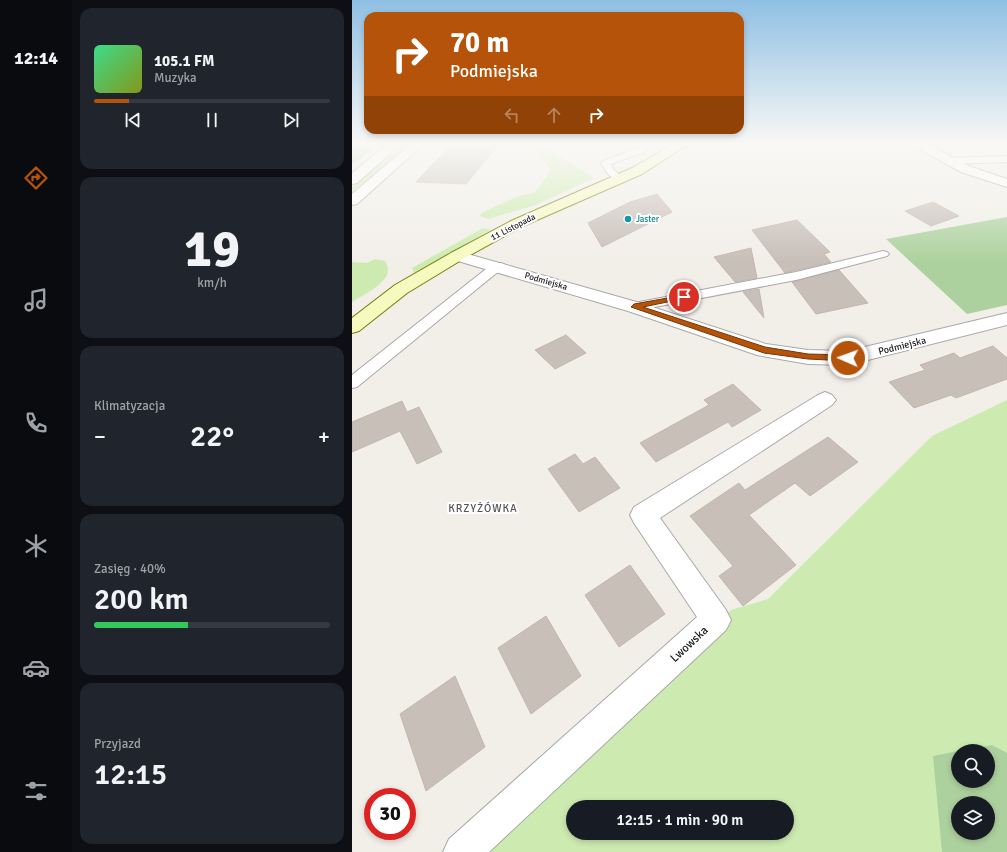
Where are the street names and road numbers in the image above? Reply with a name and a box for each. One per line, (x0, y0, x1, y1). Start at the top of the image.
street label: 11 Listopada (489, 211, 538, 243)
street label: Podmiejska (523, 270, 569, 293)
street label: Podmiejska (877, 334, 927, 358)
street label: Lwowska (667, 623, 711, 666)

